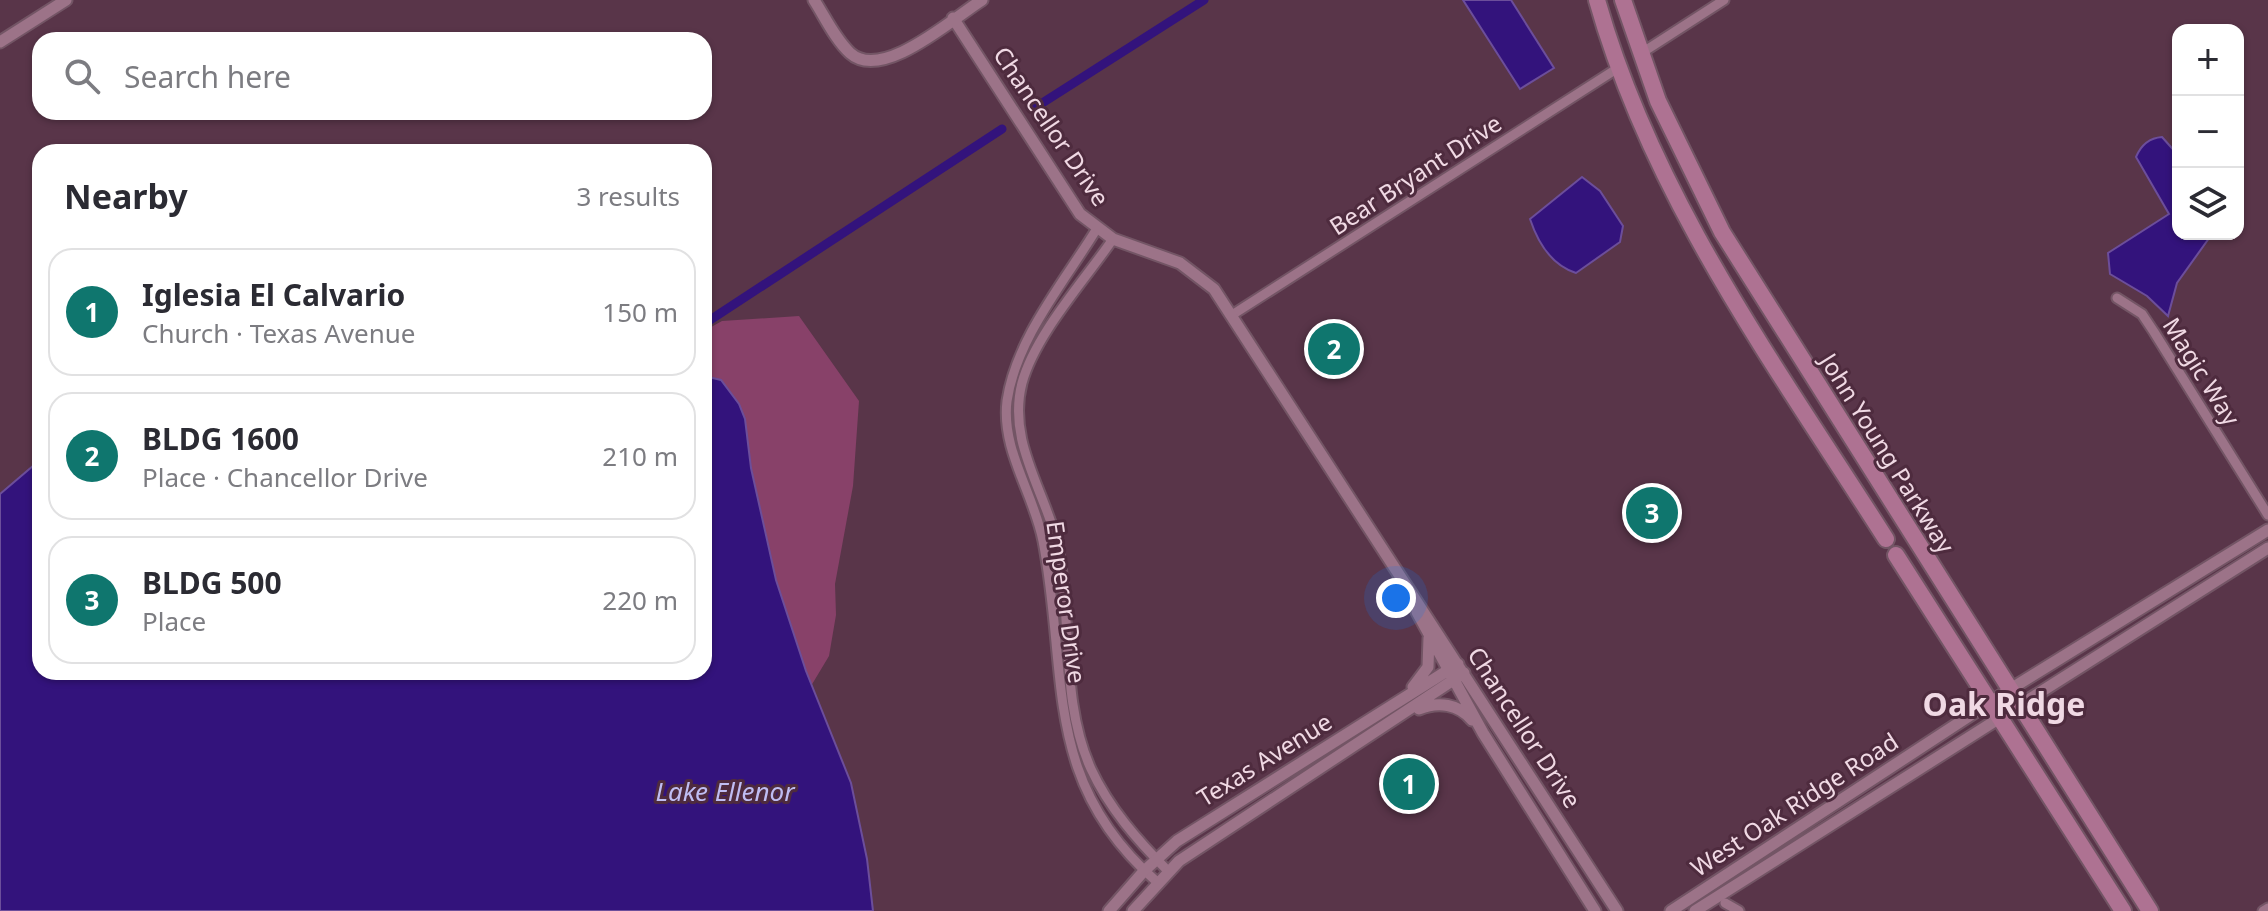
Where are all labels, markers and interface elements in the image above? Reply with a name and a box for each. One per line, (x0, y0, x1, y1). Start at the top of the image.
map controls (2172, 24, 2244, 240)
button: + (2172, 24, 2244, 96)
search box (32, 32, 712, 120)
street label: Chancellor Drive (986, 40, 1118, 212)
icon: search (60, 54, 104, 98)
text: Search here (124, 56, 291, 97)
button: − (2172, 96, 2244, 168)
street label: Bear Bryant Drive (1323, 106, 1507, 242)
button: layers (2172, 168, 2244, 240)
text: Nearby (64, 173, 188, 219)
text: 3 results (576, 178, 680, 214)
text: Iglesia El Calvario (142, 274, 405, 315)
text: 1 (85, 294, 99, 330)
text: 150 m (602, 294, 678, 330)
street label: Magic Way (2156, 311, 2249, 432)
text: Church · Texas Avenue (142, 315, 415, 351)
pin: 2 (1308, 319, 1360, 379)
street label: John Young Parkway (1812, 345, 1963, 560)
text: BLDG 1600 (142, 418, 299, 459)
text: 2 (85, 438, 99, 474)
text: 210 m (602, 438, 678, 474)
text: Place · Chancellor Drive (142, 459, 428, 495)
pin: 3 (1626, 483, 1678, 543)
street label: Emperor Drive (1039, 519, 1095, 685)
text: BLDG 500 (142, 562, 282, 603)
your location (1376, 578, 1416, 618)
text: 3 (85, 582, 99, 618)
text: 220 m (602, 582, 678, 618)
text: Place (142, 603, 206, 639)
street label: Chancellor Drive (1461, 640, 1589, 814)
district label: Oak Ridge (1923, 682, 2085, 725)
street label: Texas Avenue (1190, 704, 1338, 814)
street label: West Oak Ridge Road (1684, 724, 1904, 884)
pin: 1 (1383, 754, 1435, 814)
water label: Lake Ellenor (655, 773, 796, 809)

